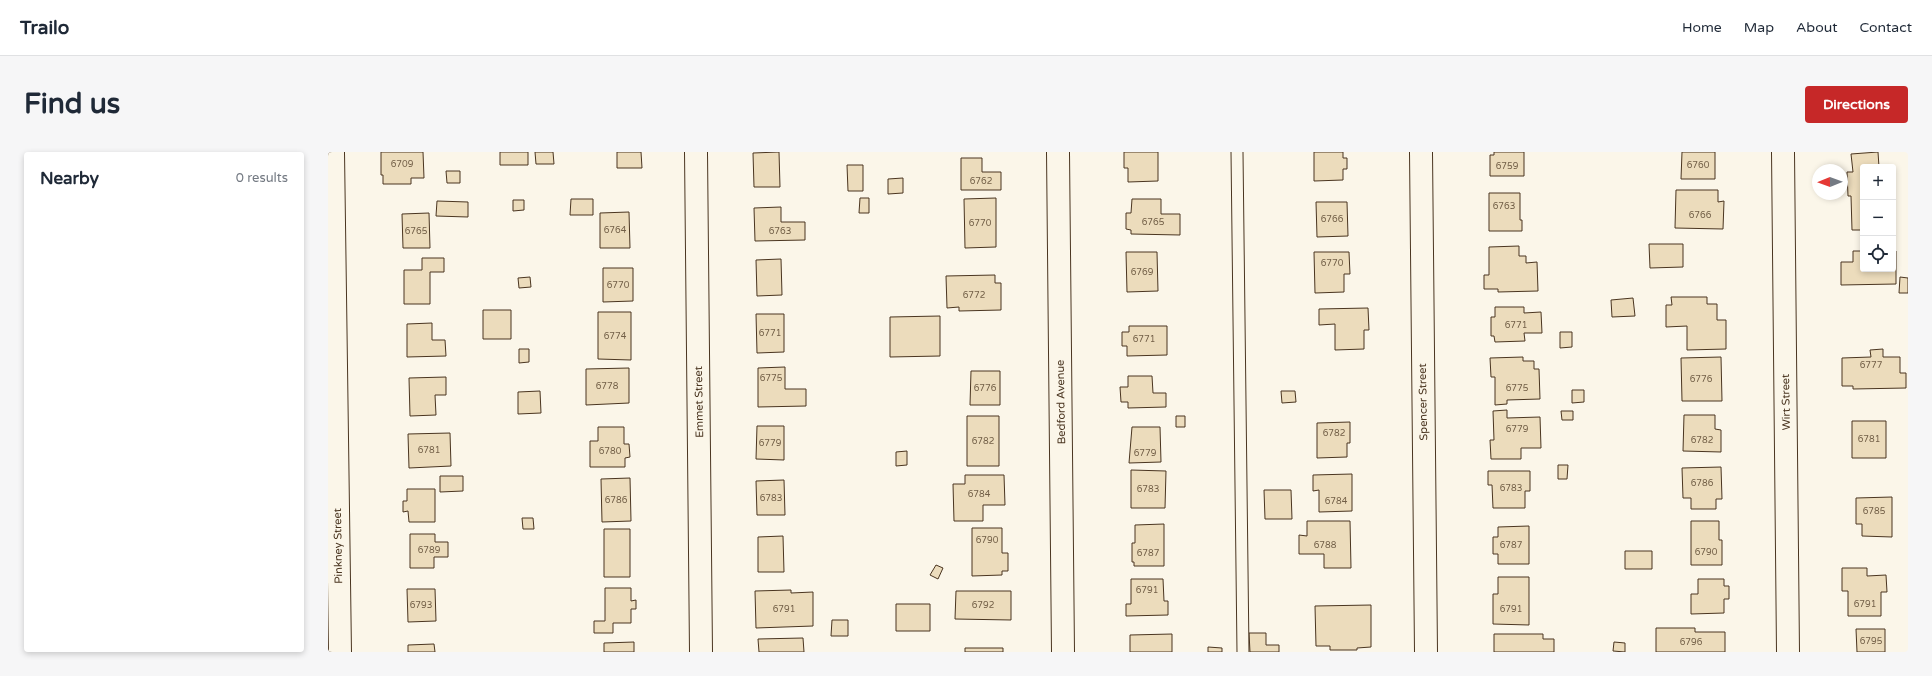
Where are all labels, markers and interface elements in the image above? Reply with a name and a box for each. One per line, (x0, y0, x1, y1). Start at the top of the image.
text: Trailo (20, 17, 69, 39)
text: Home (1682, 19, 1722, 36)
text: Map (1744, 19, 1774, 36)
text: About (1796, 19, 1838, 36)
text: Contact (1860, 19, 1912, 36)
button: Directions (1805, 86, 1908, 123)
text: Find us (24, 87, 120, 121)
house number: 6709 (391, 159, 414, 170)
house number: 6760 (1687, 160, 1710, 171)
house number: 6759 (1496, 161, 1519, 172)
north arrow (1812, 164, 1848, 200)
map controls (1860, 164, 1896, 272)
button: + (1860, 164, 1896, 200)
text: Nearby (40, 168, 99, 189)
text: 0 results (236, 170, 288, 186)
house number: 6762 (970, 176, 992, 187)
button: − (1860, 200, 1896, 236)
house number: 6763 (1493, 201, 1515, 212)
house number: 6766 (1689, 210, 1712, 221)
house number: 6766 (1321, 214, 1344, 225)
house number: 6765 (1142, 217, 1165, 228)
house number: 6770 (969, 218, 992, 229)
house number: 6764 (604, 225, 627, 236)
house number: 6765 (405, 226, 428, 237)
house number: 6763 (769, 226, 791, 237)
button: locate (1860, 236, 1896, 272)
house number: 6770 (1321, 258, 1344, 269)
house number: 6769 (1131, 267, 1154, 278)
house number: 6770 (607, 280, 630, 291)
house number: 6772 (963, 290, 985, 301)
house number: 6771 (1505, 320, 1527, 331)
house number: 6771 (759, 328, 781, 339)
house number: 6774 (604, 331, 627, 342)
house number: 6771 (1133, 334, 1155, 345)
street label: Bedford Avenue (1054, 360, 1068, 444)
house number: 6777 (1860, 360, 1883, 371)
street label: Spencer Street (1416, 363, 1430, 441)
street label: Emmet Street (692, 366, 706, 438)
house number: 6775 (760, 373, 783, 384)
house number: 6776 (1690, 374, 1713, 385)
street label: Wirt Street (1779, 374, 1793, 430)
house number: 6778 (596, 381, 619, 392)
house number: 6776 (974, 383, 997, 394)
house number: 6775 (1506, 383, 1529, 394)
house number: 6779 (1506, 424, 1529, 435)
house number: 6782 (1323, 428, 1345, 439)
house number: 6781 (1858, 434, 1880, 445)
house number: 6782 (1691, 435, 1713, 446)
house number: 6782 (972, 436, 994, 447)
house number: 6779 (759, 438, 782, 449)
house number: 6781 (418, 445, 440, 456)
house number: 6780 (599, 446, 622, 457)
house number: 6779 (1134, 448, 1157, 459)
house number: 6786 (1691, 478, 1714, 489)
house number: 6783 (1500, 483, 1522, 494)
house number: 6783 (1137, 484, 1159, 495)
house number: 6784 (968, 489, 991, 500)
house number: 6783 (760, 493, 782, 504)
house number: 6786 (605, 495, 628, 506)
house number: 6784 (1325, 496, 1348, 507)
house number: 6785 (1863, 506, 1886, 517)
street label: Pinkney Street (331, 508, 345, 584)
house number: 6790 (976, 535, 999, 546)
house number: 6788 (1314, 540, 1337, 551)
house number: 6787 (1500, 540, 1523, 551)
house number: 6789 (418, 545, 441, 556)
house number: 6790 (1695, 547, 1718, 558)
house number: 6787 (1137, 548, 1160, 559)
house number: 6791 (1136, 585, 1158, 596)
house number: 6791 (1854, 599, 1876, 610)
house number: 6793 (410, 600, 432, 611)
house number: 6792 (972, 600, 994, 611)
house number: 6791 (773, 604, 795, 615)
house number: 6791 (1500, 604, 1522, 615)
house number: 6795 (1860, 636, 1883, 647)
house number: 6796 (1680, 637, 1703, 648)

